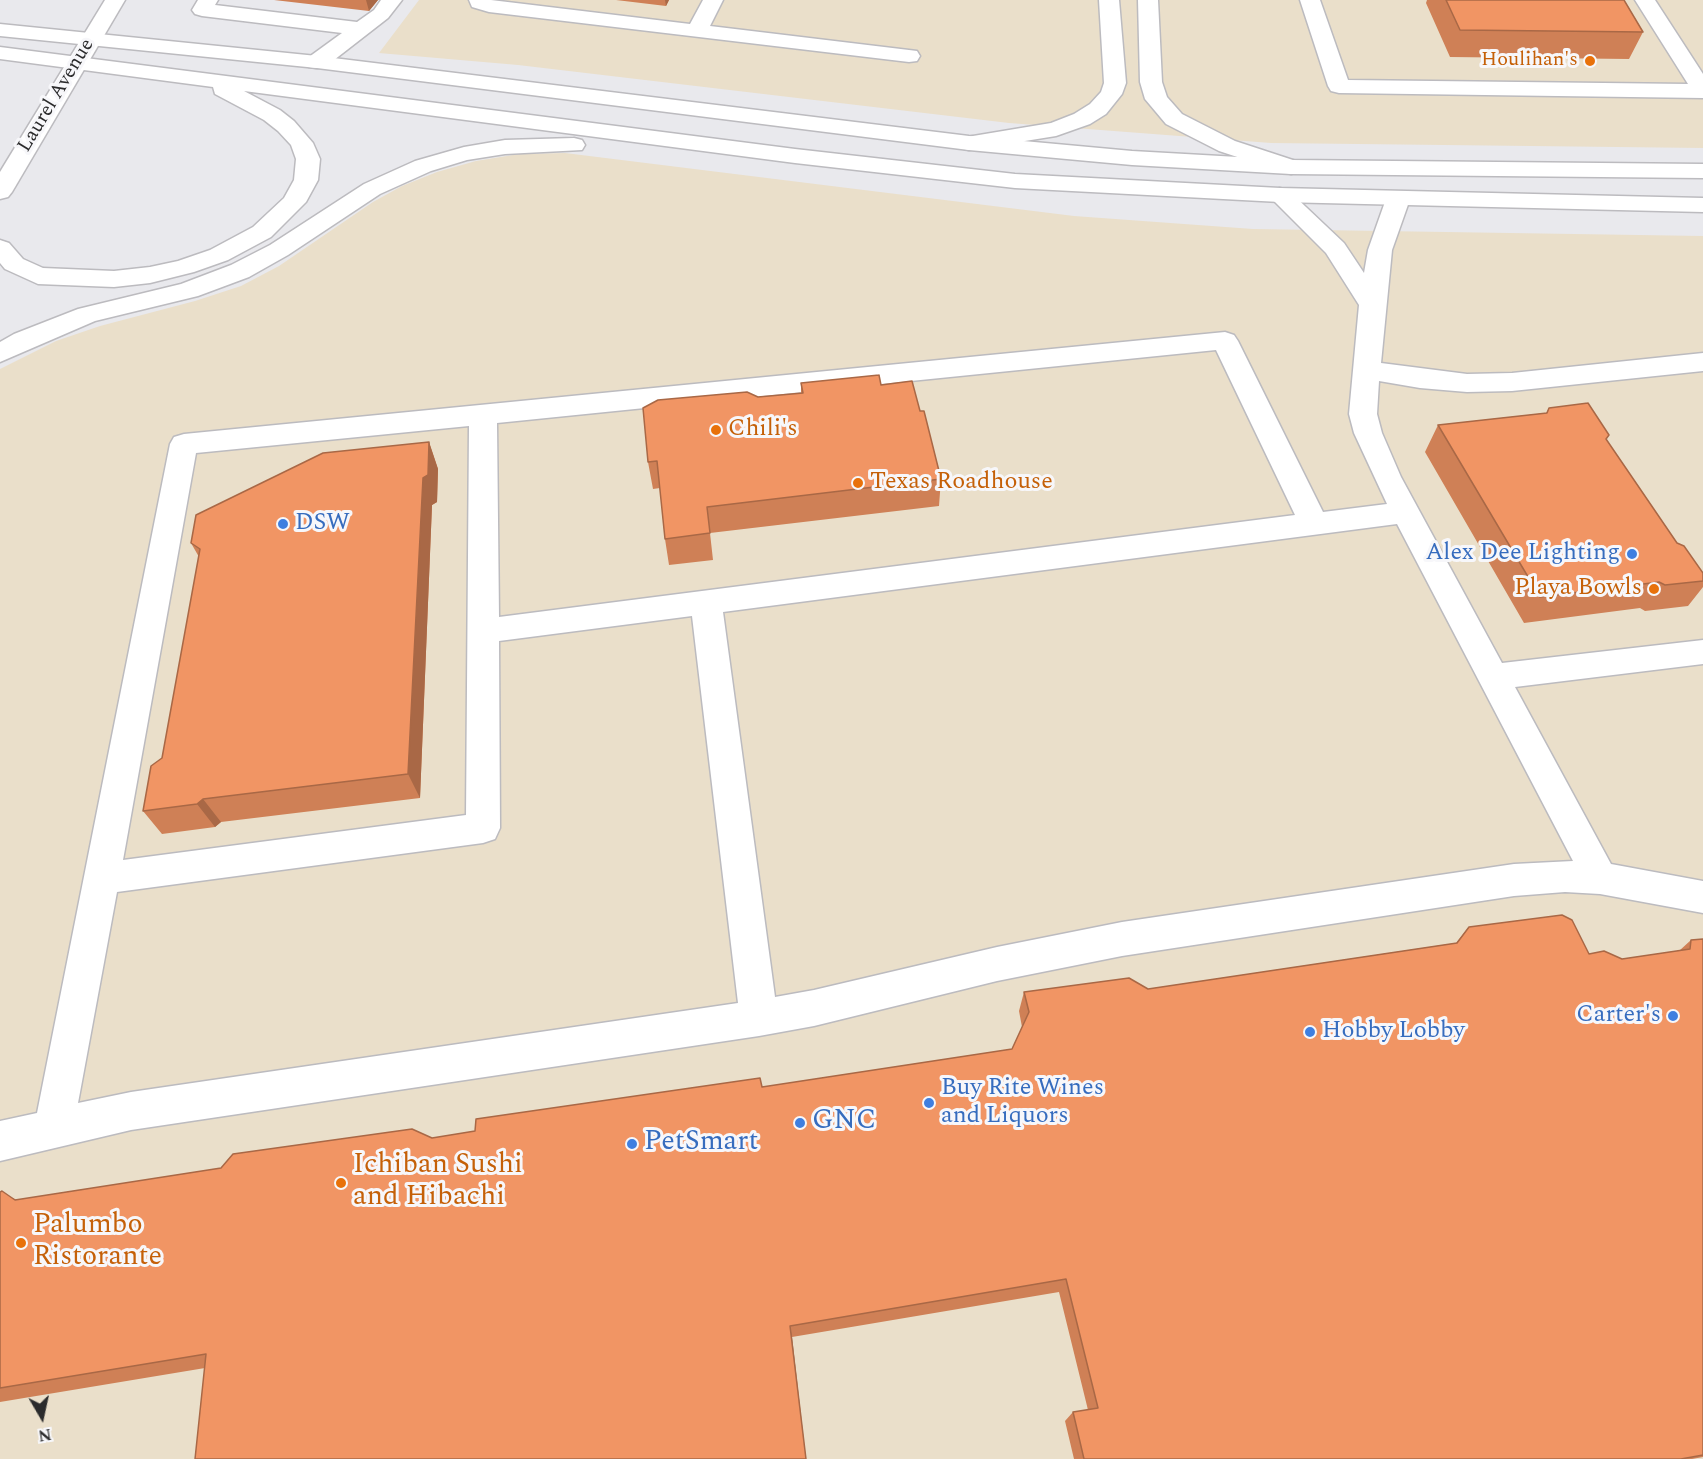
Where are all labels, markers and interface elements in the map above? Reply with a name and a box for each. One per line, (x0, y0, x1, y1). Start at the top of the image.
street label: Laurel Avenue (14, 35, 100, 157)
place label: Houlihan's (1481, 49, 1578, 73)
marker: Houlihan's (1583, 54, 1597, 68)
place label: Chili's (728, 416, 798, 444)
marker: Chili's (709, 423, 723, 437)
place label: Texas Roadhouse (870, 469, 1053, 497)
marker: Texas Roadhouse (851, 476, 865, 490)
place label: DSW (295, 510, 350, 538)
marker: DSW (276, 517, 290, 531)
place label: Alex Dee Lighting (1426, 540, 1620, 568)
marker: Alex Dee Lighting (1625, 547, 1639, 561)
place label: Playa Bowls (1514, 575, 1642, 603)
marker: Playa Bowls (1647, 582, 1661, 596)
place label: Carter's (1576, 1002, 1661, 1030)
marker: Carter's (1666, 1009, 1680, 1023)
place label: Hobby Lobby (1322, 1018, 1465, 1046)
marker: Hobby Lobby (1303, 1025, 1317, 1039)
place label: Buy Rite Wines and Liquors (941, 1075, 1104, 1131)
marker: Buy Rite Wines and Liquors (922, 1096, 936, 1110)
place label: GNC (812, 1106, 876, 1140)
marker: GNC (793, 1116, 807, 1130)
place label: PetSmart (644, 1127, 758, 1161)
marker: PetSmart (625, 1137, 639, 1151)
place label: Ichiban Sushi and Hibachi (353, 1150, 523, 1216)
marker: Ichiban Sushi and Hibachi (334, 1176, 348, 1190)
place label: Palumbo Ristorante (33, 1210, 162, 1276)
marker: Palumbo Ristorante (14, 1236, 28, 1250)
north arrow (12, 1387, 72, 1447)
text: N (36, 1422, 53, 1448)

